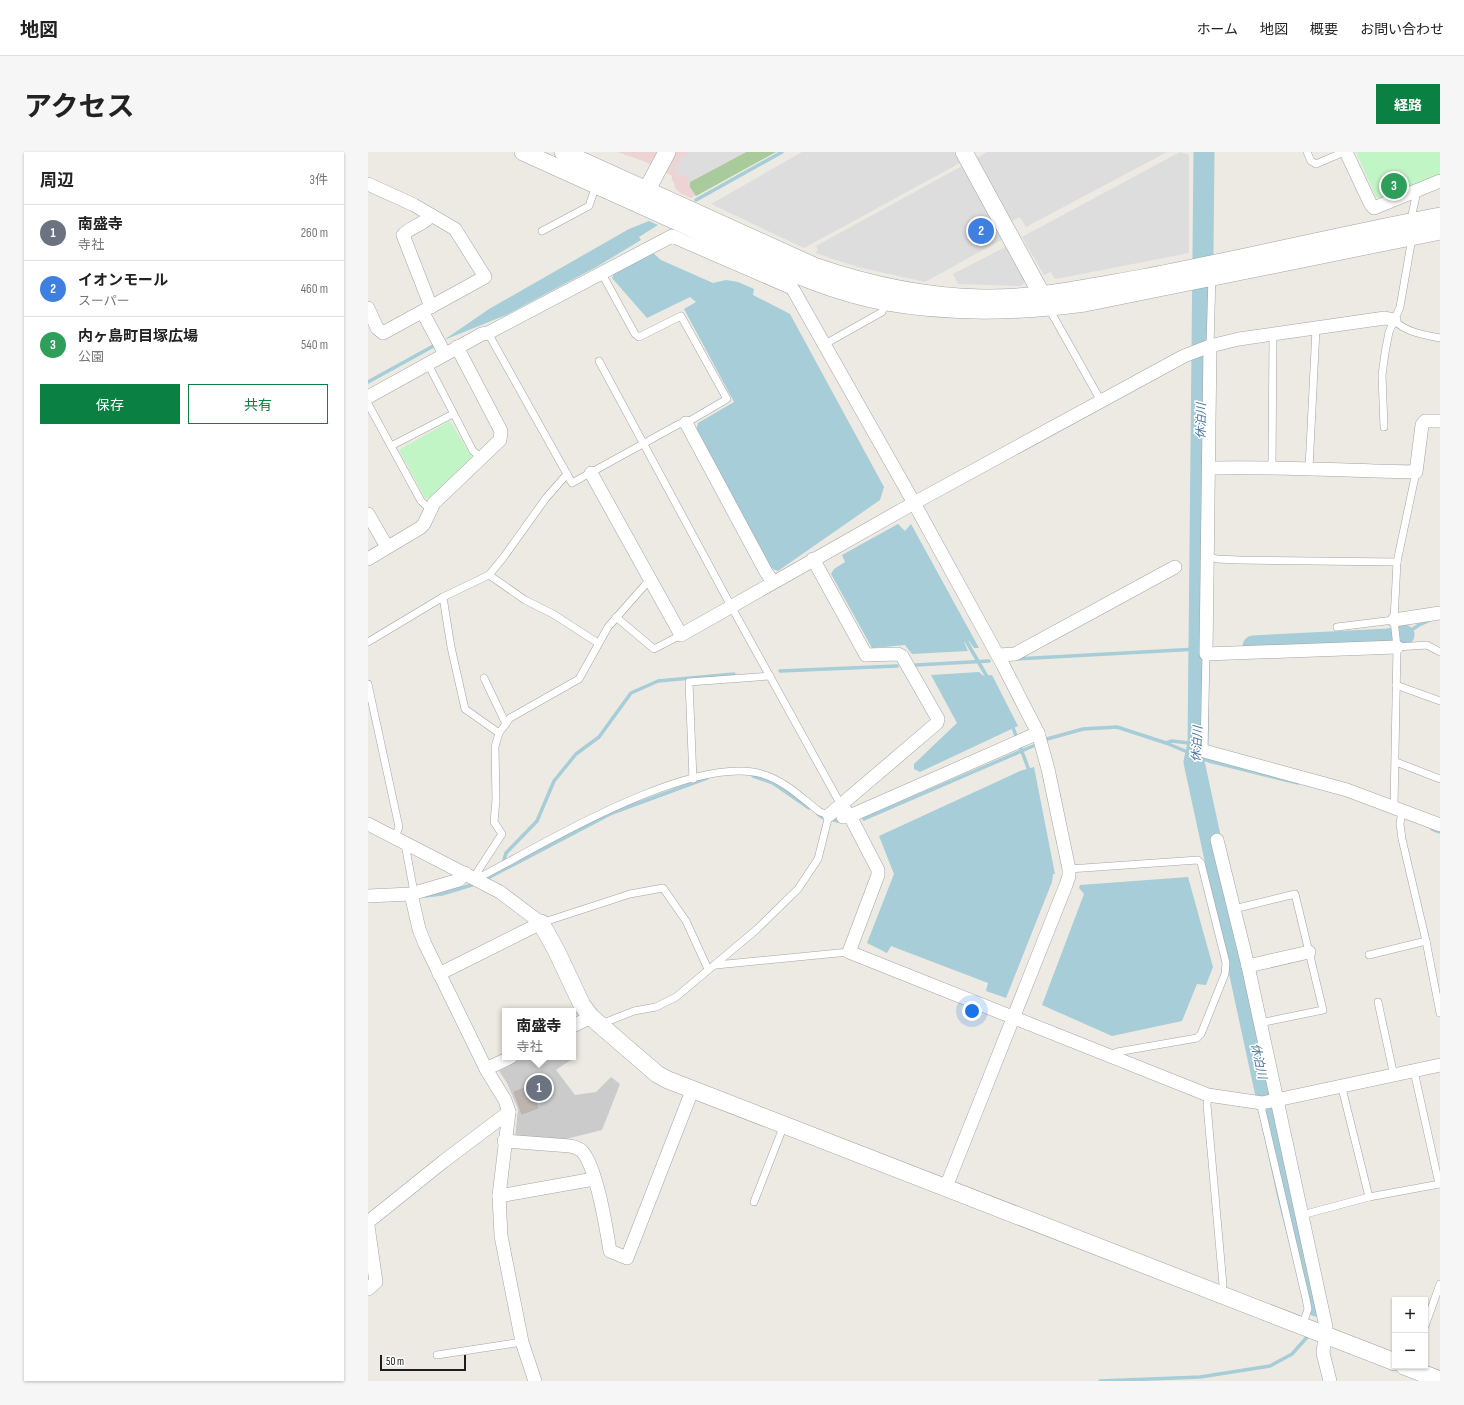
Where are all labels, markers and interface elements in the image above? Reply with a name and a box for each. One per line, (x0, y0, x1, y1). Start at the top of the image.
text: 地図 (20, 19, 58, 42)
text: ホーム (1196, 21, 1238, 38)
text: 地図 (1260, 21, 1288, 38)
text: 概要 (1310, 21, 1338, 38)
text: お問い合わせ (1360, 21, 1444, 38)
button: 経路 (1376, 84, 1440, 124)
text: アクセス (24, 91, 135, 124)
text: 周辺 (40, 171, 74, 191)
pin: 3 (1381, 171, 1407, 201)
text: 3件 (310, 172, 328, 188)
text: 南盛寺 (78, 215, 123, 234)
pin: 2 (968, 216, 994, 246)
text: 1 (50, 225, 56, 241)
text: 260 m (301, 225, 328, 241)
text: 寺社 (78, 237, 104, 253)
text: イオンモール (78, 271, 168, 290)
text: 2 (50, 281, 56, 297)
text: 460 m (301, 281, 328, 297)
text: スーパー (78, 293, 130, 309)
text: 内ヶ島町目塚広場 (78, 327, 198, 346)
text: 3 (50, 337, 56, 353)
text: 540 m (301, 337, 328, 353)
text: 公園 (78, 349, 104, 365)
button: 保存 (40, 384, 180, 424)
button: 共有 (188, 384, 328, 424)
water label: 休泊川 (1194, 401, 1209, 439)
water label: 休泊川 (1189, 724, 1206, 762)
your location (962, 1001, 982, 1021)
popup (502, 1008, 576, 1060)
text: 南盛寺 (516, 1017, 562, 1036)
text: 寺社 (516, 1039, 543, 1055)
water label: 休泊川 (1247, 1042, 1270, 1082)
pin: 1 (526, 1073, 552, 1103)
map controls (1392, 1297, 1428, 1369)
button: + (1392, 1297, 1428, 1333)
button: − (1392, 1333, 1428, 1369)
scale bar (380, 1353, 466, 1372)
text: 50 m (386, 1355, 404, 1368)

